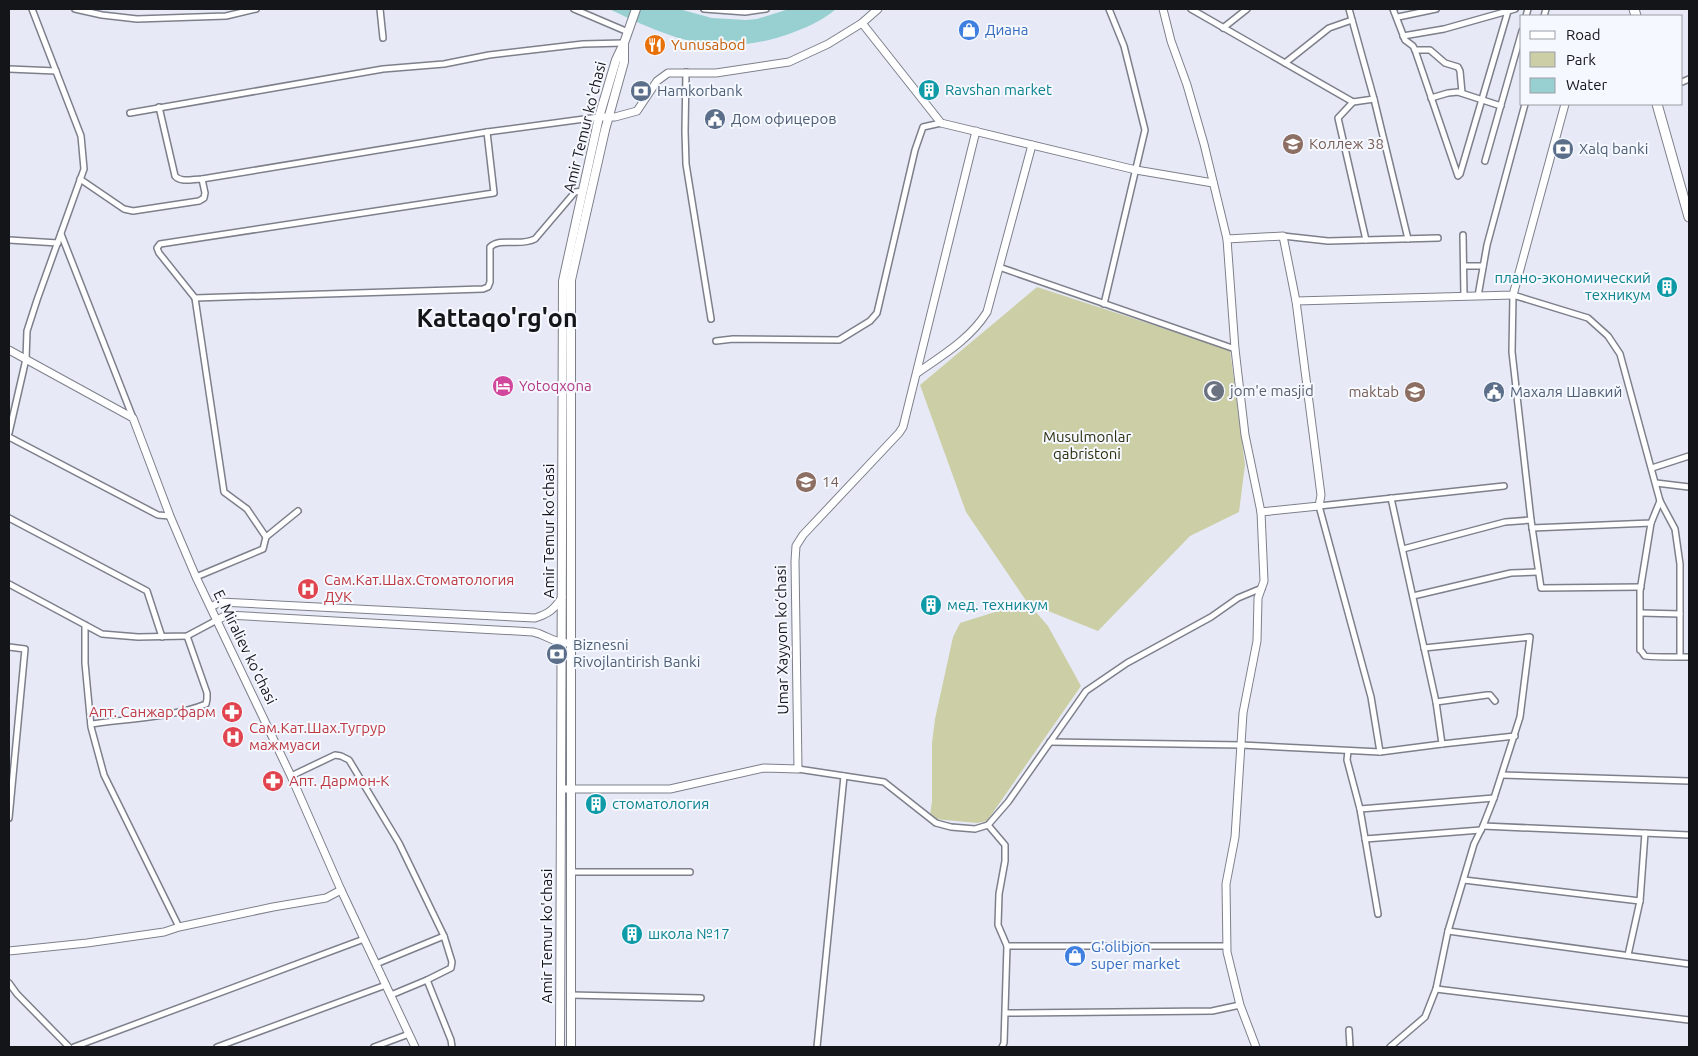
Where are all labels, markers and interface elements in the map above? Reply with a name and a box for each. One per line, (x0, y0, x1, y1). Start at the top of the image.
legend (1520, 15, 1683, 105)
shop icon: Диана (957, 18, 981, 42)
place label: Диана (985, 21, 1029, 38)
text: Road (1566, 26, 1601, 43)
restaurant icon: Yunusabod (643, 33, 667, 57)
place label: Yunusabod (671, 36, 746, 53)
text: Park (1566, 51, 1596, 68)
street label: Amir Temur ko'chasi (560, 59, 609, 194)
text: Water (1566, 76, 1607, 93)
building icon: Ravshan market (917, 78, 941, 102)
bank icon: Hamkorbank (629, 79, 653, 103)
place label: Ravshan market (945, 81, 1052, 98)
place label: Hamkorbank (657, 82, 743, 99)
public building icon: Дом офицеров (703, 107, 727, 131)
place label: Дом офицеров (731, 110, 836, 127)
school or university icon: Коллеж 38 (1281, 132, 1305, 156)
place label: Коллеж 38 (1309, 135, 1384, 152)
bank icon: Xalq banki (1551, 137, 1575, 161)
place label: Xalq banki (1579, 140, 1648, 157)
place label: плано-экономический техникум (1494, 269, 1651, 303)
building icon: плано-экономический техникум (1655, 275, 1679, 299)
district label: Kattaqo'rg'on (416, 304, 578, 332)
hotel icon: Yotoqxona (491, 374, 515, 398)
place label: Yotoqxona (519, 377, 592, 394)
mosque icon: jom'e masjid (1202, 379, 1226, 403)
school or university icon: maktab (1403, 380, 1427, 404)
public building icon: Махаля Шавкий (1482, 380, 1506, 404)
place label: jom'e masjid (1229, 382, 1314, 399)
place label: maktab (1348, 383, 1399, 400)
place label: Махаля Шавкий (1510, 383, 1622, 400)
park label: Musulmonlar qabristoni (1043, 428, 1131, 462)
street label: Amir Temur ko'chasi (540, 464, 557, 598)
school or university icon: 14 (794, 470, 818, 494)
place label: 14 (822, 473, 839, 490)
street label: Umar Xayyom ko‘chasi (772, 565, 791, 715)
place label: Сам.Кат.Шах.Стоматология ДУК (324, 571, 514, 605)
hospital icon: Сам.Кат.Шах.Стоматология ДУК (296, 577, 320, 601)
street label: E. Miraliev ko'chasi (210, 587, 281, 707)
building icon: мед. техникум (919, 593, 943, 617)
place label: мед. техникум (947, 596, 1048, 613)
place label: Biznesni Rivojlantirish Banki (573, 636, 700, 670)
bank icon: Biznesni Rivojlantirish Banki (545, 642, 569, 666)
pharmacy icon: Апт. Санжар фарм (220, 700, 244, 724)
place label: Апт. Санжар фарм (89, 703, 216, 720)
place label: Сам.Кат.Шах.Тугрур мажмуаси (249, 719, 386, 753)
hospital icon: Сам.Кат.Шах.Тугрур мажмуаси (221, 725, 245, 749)
pharmacy icon: Апт. Дармон-К (261, 769, 285, 793)
place label: Апт. Дармон-К (289, 772, 389, 789)
building icon: стоматология (584, 792, 608, 816)
place label: стоматология (612, 795, 709, 812)
street label: Amir Temur ko'chasi (538, 869, 555, 1003)
building icon: школа №17 (620, 922, 644, 946)
place label: школа №17 (648, 925, 730, 942)
place label: G'olibjon super market (1091, 938, 1180, 972)
shop icon: G'olibjon super market (1063, 944, 1087, 968)

